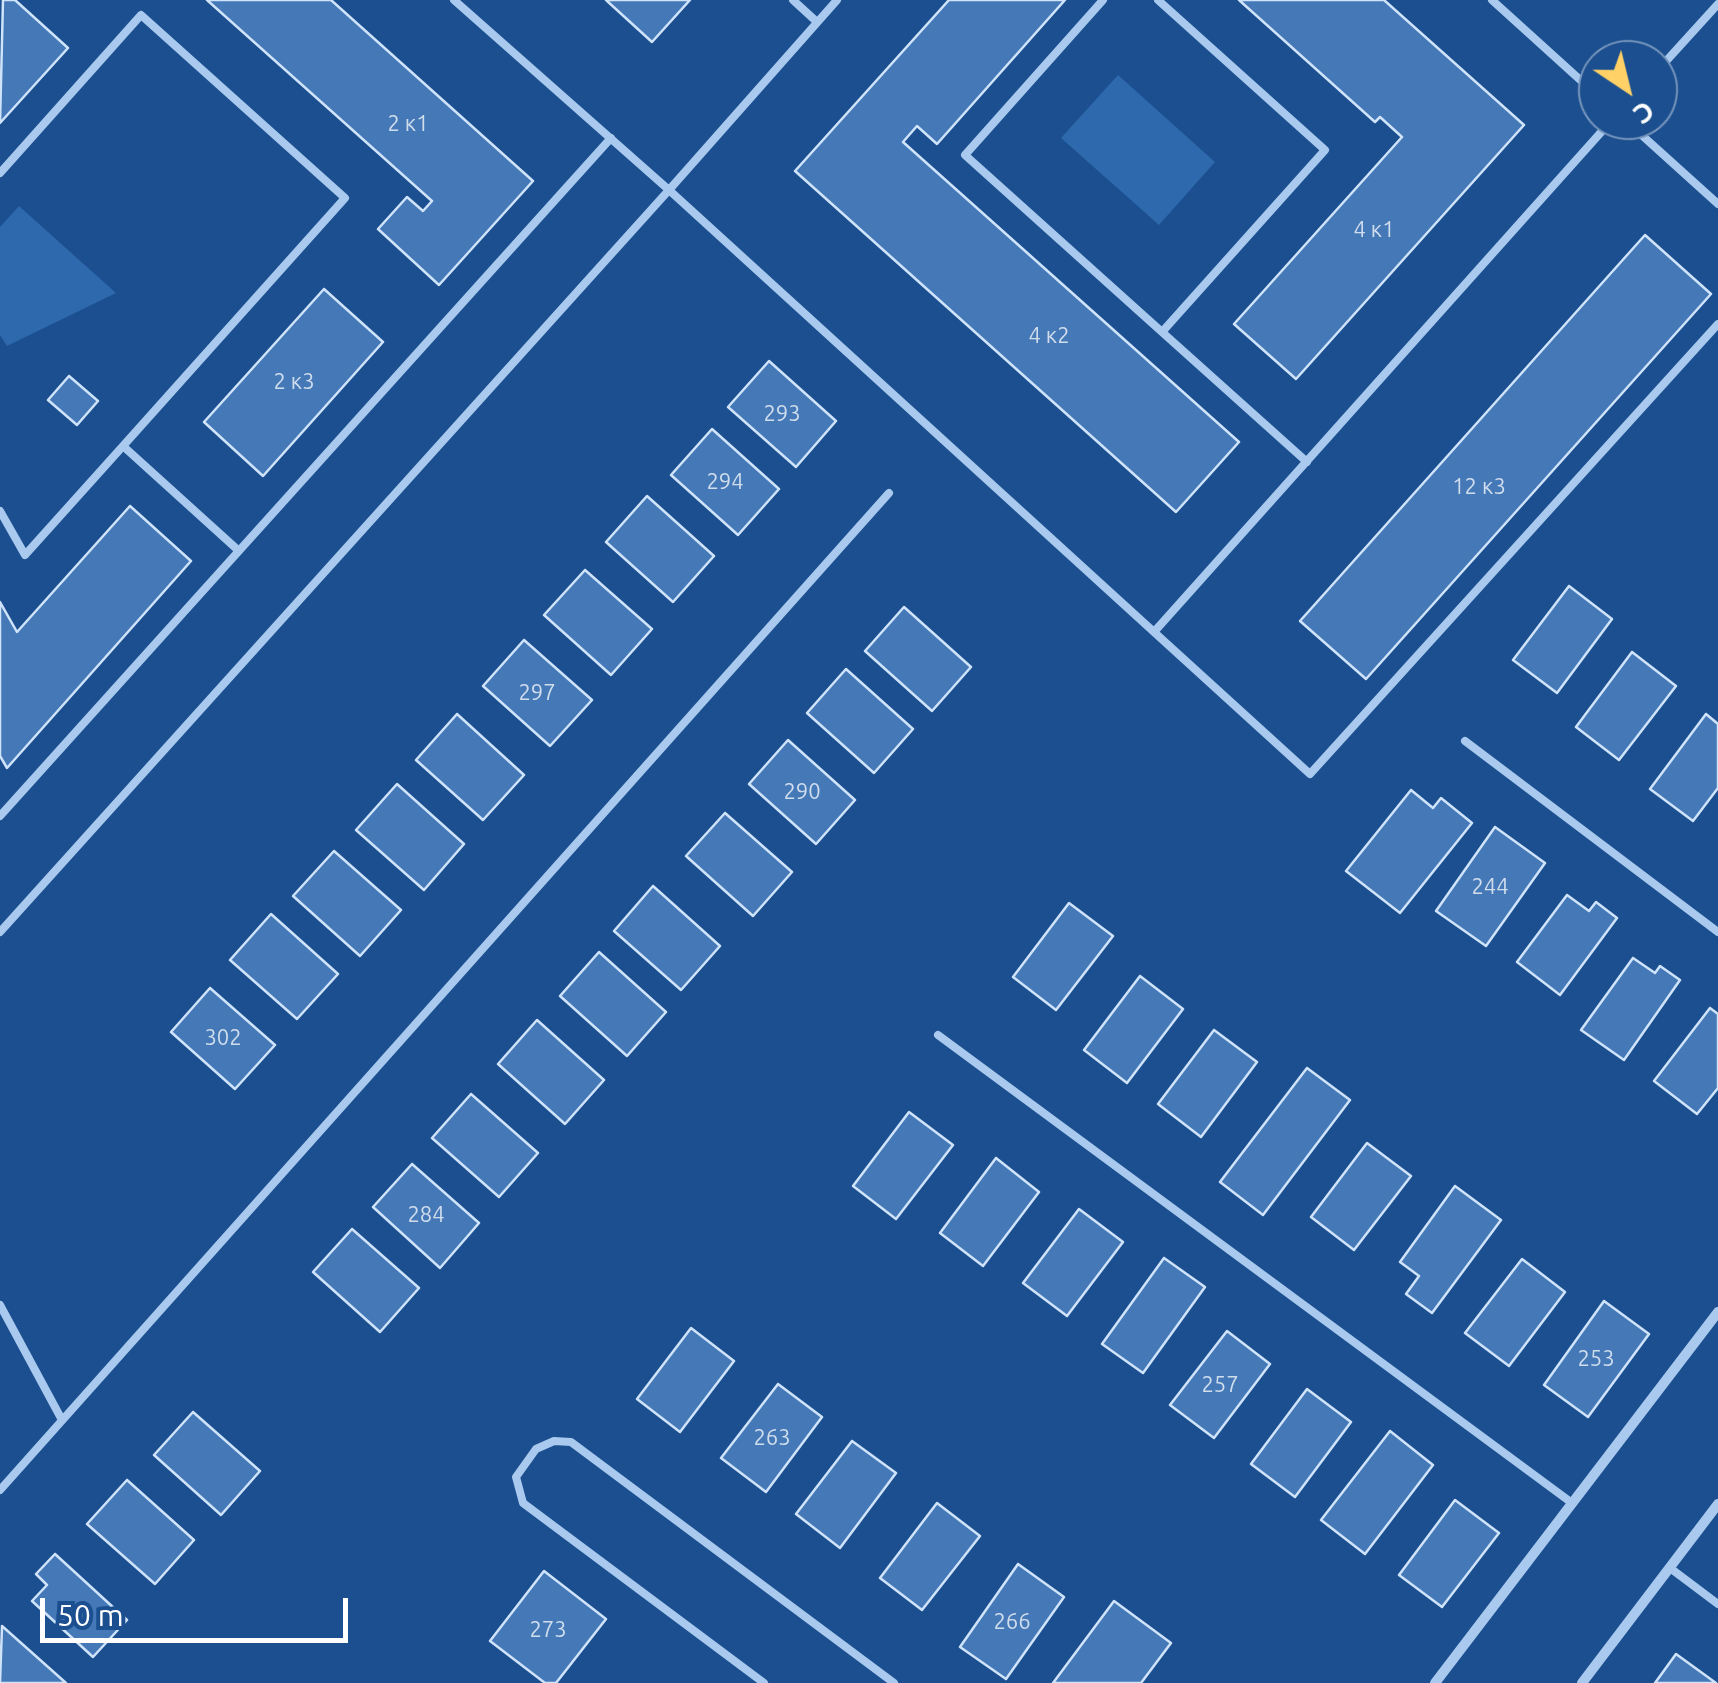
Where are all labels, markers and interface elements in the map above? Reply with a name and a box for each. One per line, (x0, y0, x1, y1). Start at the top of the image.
north arrow (1578, 40, 1678, 140)
text: С (1628, 96, 1661, 131)
house number: 2 к1 (387, 111, 429, 137)
house number: 4 к1 (1353, 217, 1395, 243)
house number: 4 к2 (1028, 323, 1070, 349)
house number: 2 к3 (273, 369, 315, 395)
house number: 293 (763, 401, 801, 427)
house number: 294 (706, 469, 744, 495)
house number: 12 к3 (1452, 474, 1506, 500)
house number: 297 (518, 680, 556, 706)
house number: 290 (783, 779, 821, 805)
house number: 244 (1471, 874, 1509, 900)
house number: 302 (204, 1025, 242, 1051)
house number: 284 (407, 1202, 445, 1228)
house number: 253 (1577, 1346, 1615, 1372)
house number: 257 (1201, 1372, 1239, 1398)
house number: 263 (753, 1425, 791, 1451)
scale bar (45, 1578, 352, 1640)
text: 50 m (57, 1598, 124, 1632)
house number: 266 (993, 1609, 1031, 1635)
house number: 273 (529, 1617, 567, 1643)

